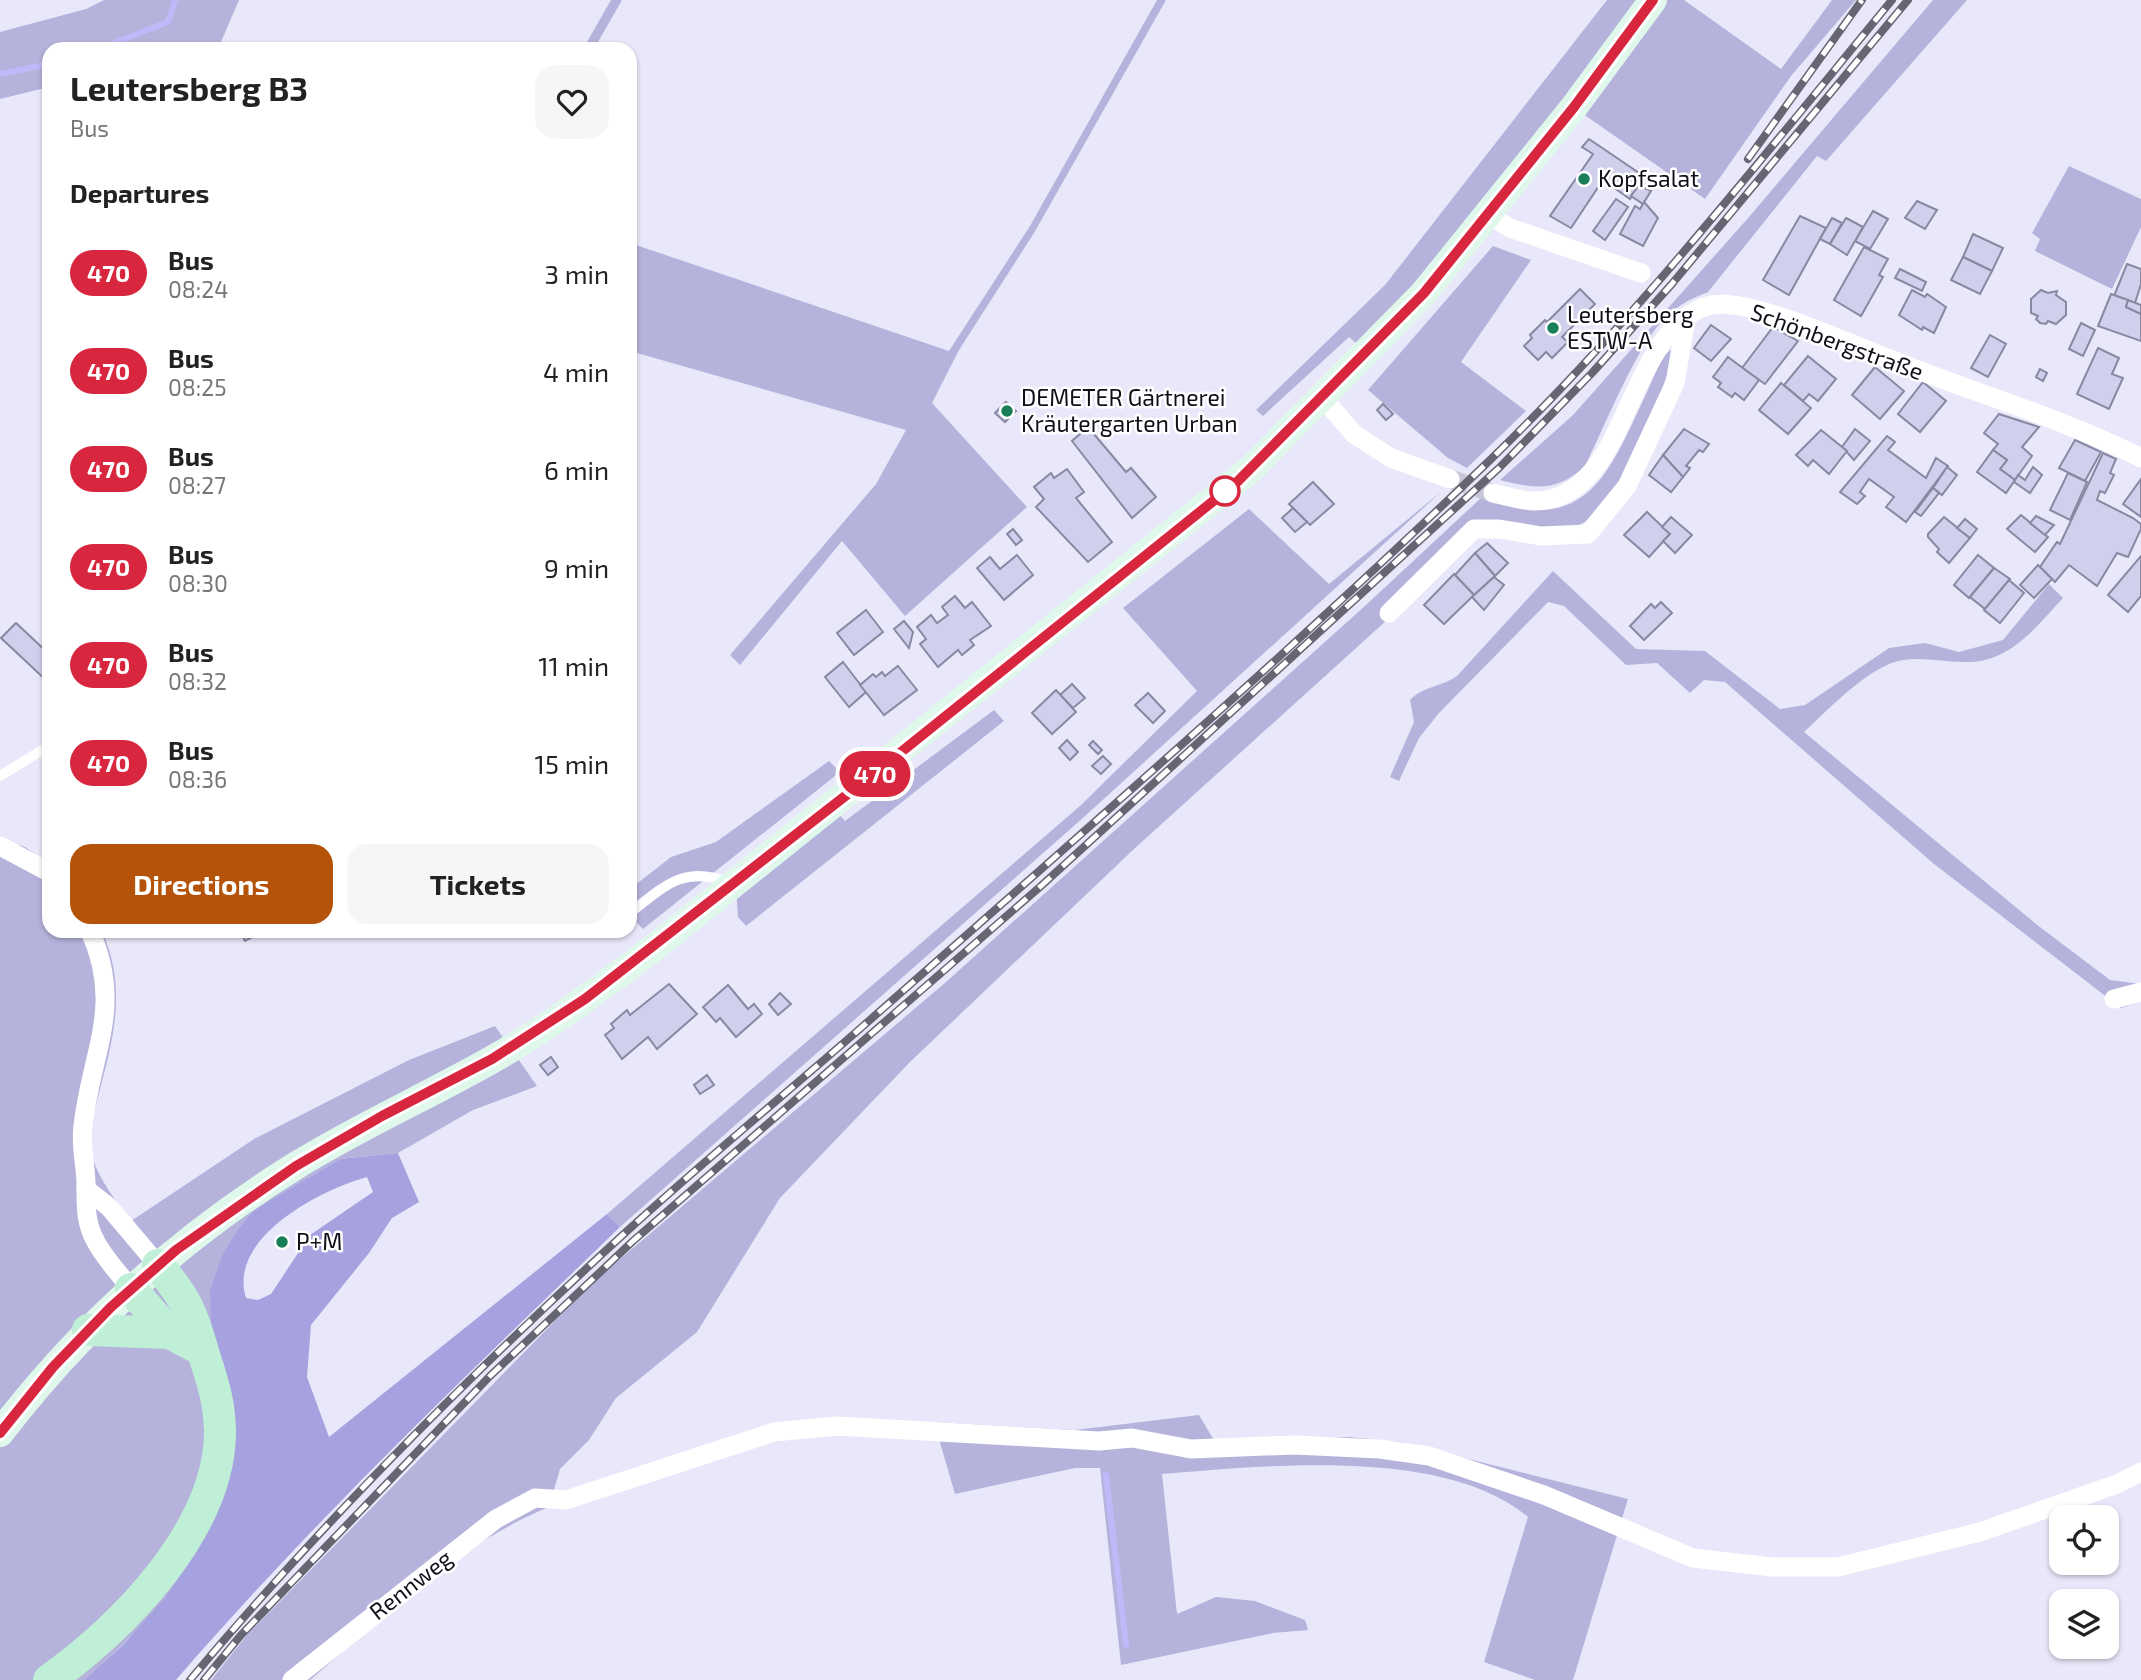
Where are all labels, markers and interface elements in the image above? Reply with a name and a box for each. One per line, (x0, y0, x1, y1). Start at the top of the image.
button: heart (535, 65, 609, 139)
text: Leutersberg B3 (70, 68, 308, 108)
text: Bus (70, 114, 109, 142)
place label: Kopfsalat (1598, 164, 1699, 192)
marker: Kopfsalat (1576, 171, 1592, 187)
text: Departures (70, 177, 209, 208)
text: Bus (168, 244, 214, 275)
text: 470 (87, 258, 130, 287)
text: 3 min (544, 258, 609, 289)
text: 08:24 (168, 275, 228, 303)
street label: Schönbergstraße (1747, 297, 1927, 385)
place label: Leutersberg ESTW-A (1567, 300, 1694, 354)
marker: Leutersberg ESTW-A (1545, 320, 1561, 336)
text: Bus (168, 342, 214, 373)
text: 470 (87, 356, 130, 385)
text: 4 min (543, 356, 609, 387)
text: 08:25 (168, 373, 227, 401)
place label: DEMETER Gärtnerei Kräutergarten Urban (1021, 383, 1238, 437)
marker: DEMETER Gärtnerei Kräutergarten Urban (999, 403, 1015, 419)
text: Bus (168, 440, 214, 471)
text: 470 (87, 454, 130, 483)
text: 6 min (544, 454, 609, 485)
text: 08:27 (168, 471, 226, 499)
unlabelled marker (1210, 476, 1240, 506)
text: Bus (168, 538, 214, 569)
text: 470 (87, 552, 130, 581)
text: 9 min (544, 552, 609, 583)
text: 08:30 (168, 569, 228, 597)
text: Bus (168, 636, 214, 667)
text: 470 (87, 650, 130, 679)
text: 11 min (538, 650, 609, 681)
text: 08:32 (168, 667, 227, 695)
text: Bus (168, 734, 214, 765)
text: 470 (87, 748, 130, 777)
text: 15 min (535, 748, 609, 779)
line badge: 470 (835, 751, 915, 797)
text: 470 (853, 759, 897, 788)
text: 08:36 (168, 765, 227, 793)
button: Directions (70, 844, 333, 924)
button: Tickets (347, 844, 609, 924)
place label: P+M (296, 1227, 342, 1255)
marker: P+M (274, 1234, 290, 1250)
map controls (2049, 1505, 2119, 1659)
button: locate (2049, 1505, 2119, 1575)
street label: Rennweg (363, 1543, 457, 1625)
button: layers (2049, 1589, 2119, 1659)

